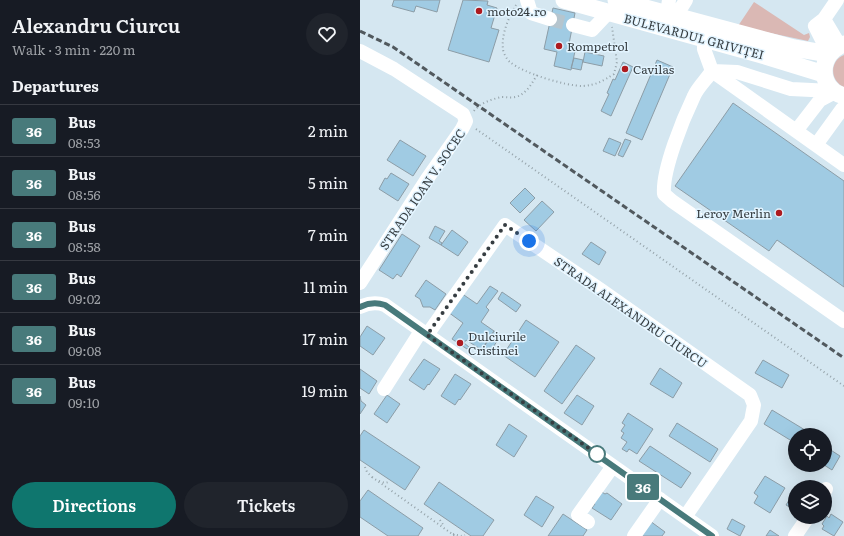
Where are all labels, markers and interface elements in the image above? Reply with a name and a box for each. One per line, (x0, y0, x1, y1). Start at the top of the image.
place label: moto24.ro (487, 2, 547, 20)
marker: moto24.ro (474, 6, 484, 16)
street label: BULEVARDUL GRIVIȚEI (622, 9, 766, 63)
text: Alexandru Ciurcu (12, 11, 180, 39)
button: heart (306, 13, 348, 55)
place label: Rompetrol (567, 37, 628, 55)
text: Walk · 3 min · 220 m (12, 40, 135, 59)
marker: Rompetrol (554, 41, 564, 51)
place label: Cavilas (633, 60, 675, 78)
marker: Cavilas (620, 64, 630, 74)
text: Departures (12, 74, 99, 97)
text: Bus (68, 110, 96, 133)
text: 2 min (308, 119, 348, 142)
text: 36 (26, 121, 42, 141)
street label: STRADA IOAN V. SOCEC (375, 125, 469, 253)
text: 08:53 (68, 133, 101, 152)
text: Bus (68, 162, 96, 185)
text: 5 min (308, 171, 348, 194)
text: 36 (26, 173, 42, 193)
text: 08:56 (68, 185, 101, 204)
place label: Leroy Merlin (696, 204, 771, 222)
marker: Leroy Merlin (774, 208, 784, 218)
text: Bus (68, 214, 96, 237)
text: 7 min (308, 223, 348, 246)
text: 36 (26, 225, 42, 245)
your location (519, 231, 539, 251)
text: 08:58 (68, 237, 101, 256)
street label: STRADA ALEXANDRU CIURCU (551, 252, 711, 372)
text: Bus (68, 266, 96, 289)
text: 11 min (303, 275, 348, 298)
text: 36 (26, 277, 42, 297)
text: 09:02 (68, 289, 101, 308)
text: Bus (68, 318, 96, 341)
text: 17 min (302, 327, 348, 350)
place label: Dulciurile Cristinei (468, 327, 526, 359)
text: 36 (26, 329, 42, 349)
marker: Dulciurile Cristinei (455, 338, 465, 348)
text: 09:08 (68, 341, 101, 360)
text: Bus (68, 370, 96, 393)
text: 19 min (302, 379, 348, 402)
text: 36 (26, 381, 42, 401)
text: 09:10 (68, 393, 99, 412)
map controls (788, 428, 832, 524)
button: locate (788, 428, 832, 472)
unlabelled marker (588, 445, 606, 463)
line badge: 36 (625, 474, 661, 500)
text: 36 (635, 477, 651, 497)
button: layers (788, 480, 832, 524)
button: Directions (12, 482, 176, 528)
button: Tickets (184, 482, 348, 528)

